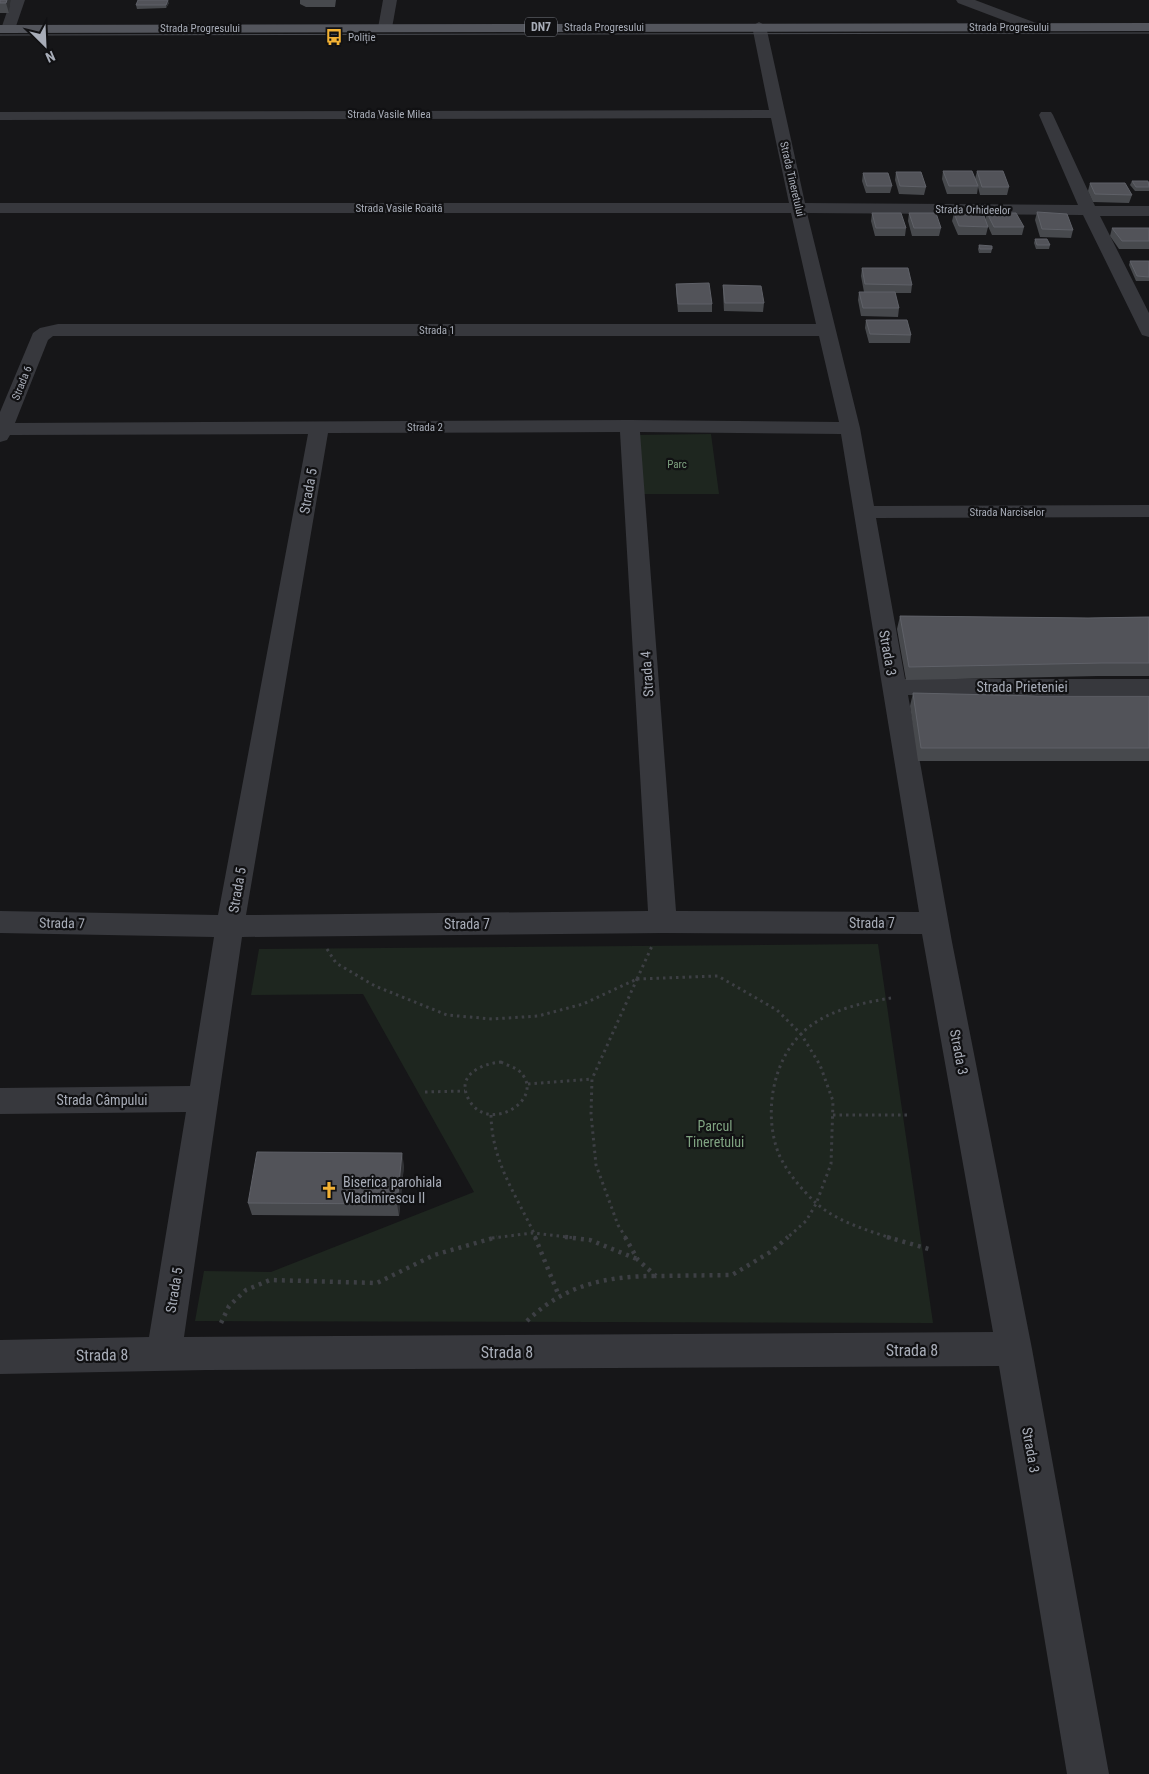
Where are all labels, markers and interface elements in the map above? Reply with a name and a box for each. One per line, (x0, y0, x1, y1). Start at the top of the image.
road number: DN7 (525, 18, 557, 36)
north arrow (20, 20, 70, 70)
street label: Strada Progresului (564, 21, 644, 34)
street label: Strada Progresului (969, 21, 1049, 34)
street label: Strada Progresului (160, 22, 240, 35)
bus stop icon: Poliție (324, 27, 344, 47)
place label: Poliție (348, 31, 376, 44)
text: N (43, 48, 57, 66)
street label: Strada Vasile Milea (347, 108, 431, 121)
street label: Strada Tineretului (777, 140, 807, 218)
street label: Strada Vasile Roaită (355, 202, 443, 215)
street label: Strada Orhideelor (935, 203, 1012, 217)
street label: Strada 1 (419, 324, 455, 337)
street label: Strada 6 (9, 364, 35, 402)
street label: Strada 2 (407, 421, 443, 434)
park label: Parc (667, 458, 687, 471)
street label: Strada 5 (296, 467, 320, 515)
street label: Strada Narciselor (969, 506, 1045, 519)
street label: Strada 3 (876, 629, 900, 677)
street label: Strada 4 (637, 650, 657, 697)
street label: Strada Prieteniei (976, 679, 1068, 695)
street label: Strada 5 (225, 866, 249, 914)
street label: Strada 7 (39, 915, 85, 931)
street label: Strada 7 (849, 915, 895, 931)
street label: Strada 7 (444, 916, 490, 932)
street label: Strada 3 (947, 1028, 971, 1076)
street label: Strada Câmpului (56, 1092, 148, 1108)
park label: Parcul Tineretului (686, 1118, 744, 1150)
place label: Biserica parohiala Vladimirescu II (343, 1174, 442, 1206)
church icon: Biserica parohiala Vladimirescu II (319, 1180, 339, 1200)
street label: Strada 5 (163, 1266, 186, 1314)
street label: Strada 8 (886, 1341, 938, 1360)
street label: Strada 8 (481, 1343, 533, 1362)
street label: Strada 8 (76, 1345, 128, 1365)
street label: Strada 3 (1019, 1426, 1043, 1474)

